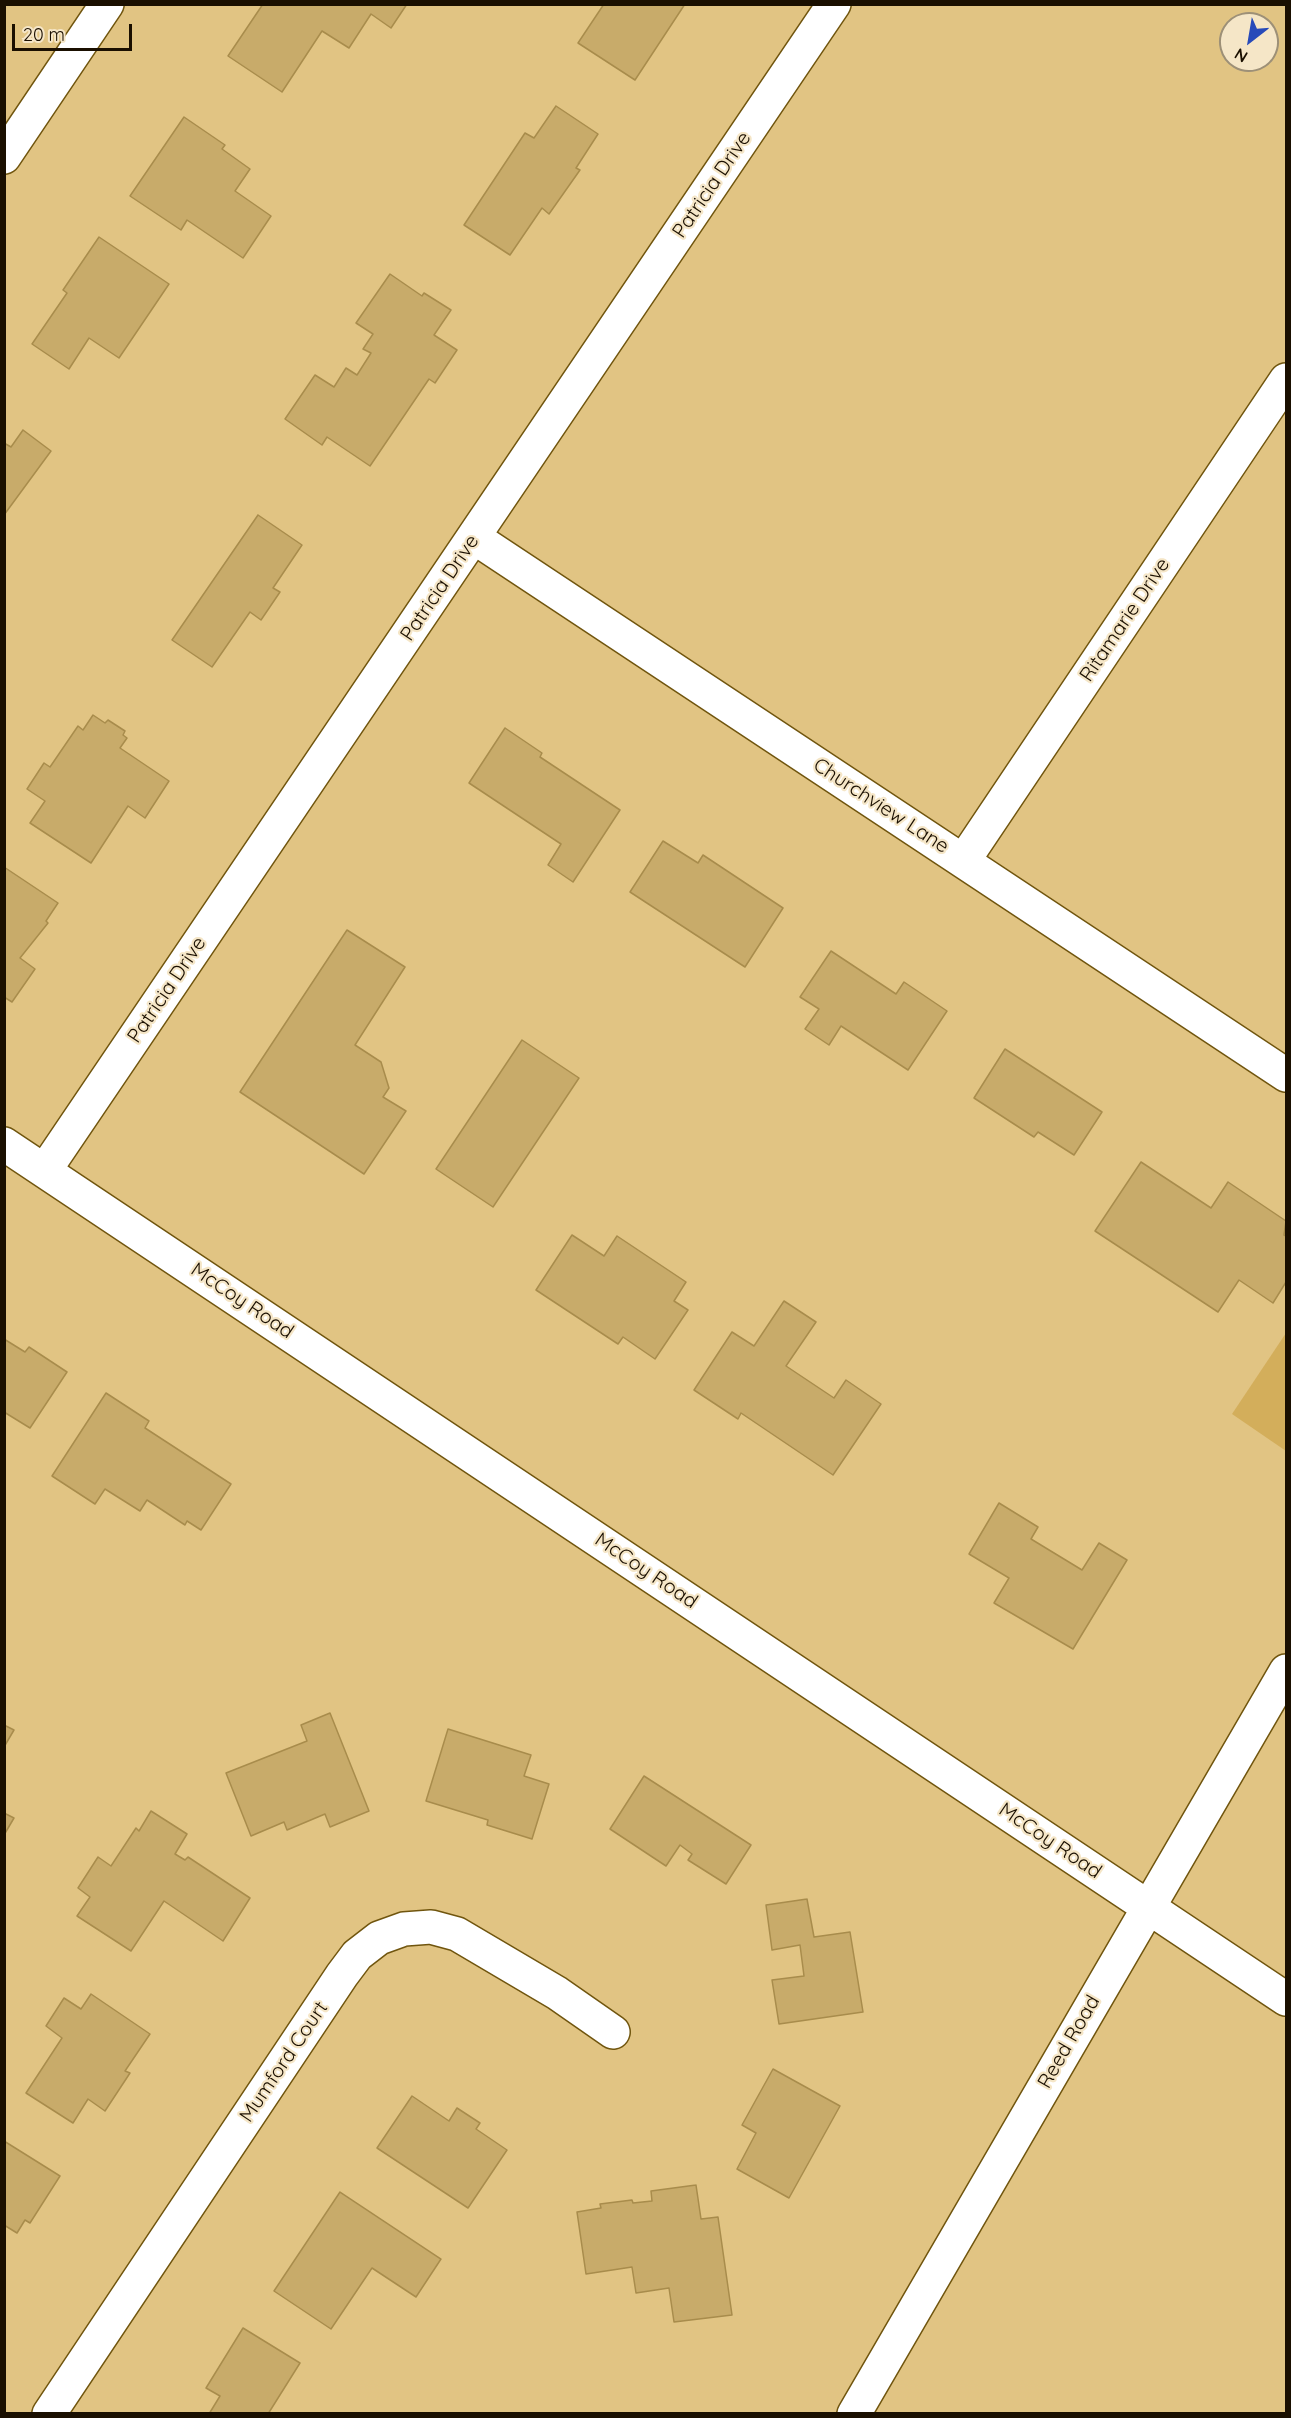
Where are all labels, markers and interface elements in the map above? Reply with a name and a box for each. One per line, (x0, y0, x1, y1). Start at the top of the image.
scale bar (15, 12, 135, 50)
north arrow (1219, 12, 1279, 72)
text: 20 m (23, 23, 65, 46)
text: N (1231, 44, 1251, 67)
street label: Patricia Drive (668, 127, 756, 243)
street label: Patricia Drive (396, 530, 484, 646)
street label: Ritamarie Drive (1075, 554, 1175, 686)
street label: Churchview Lane (809, 753, 953, 859)
street label: Patricia Drive (123, 932, 211, 1048)
street label: McCoy Road (186, 1258, 298, 1344)
street label: McCoy Road (590, 1528, 702, 1614)
street label: McCoy Road (994, 1798, 1106, 1884)
street label: Reed Road (1033, 1991, 1105, 2093)
street label: Mumford Court (235, 1997, 333, 2127)

